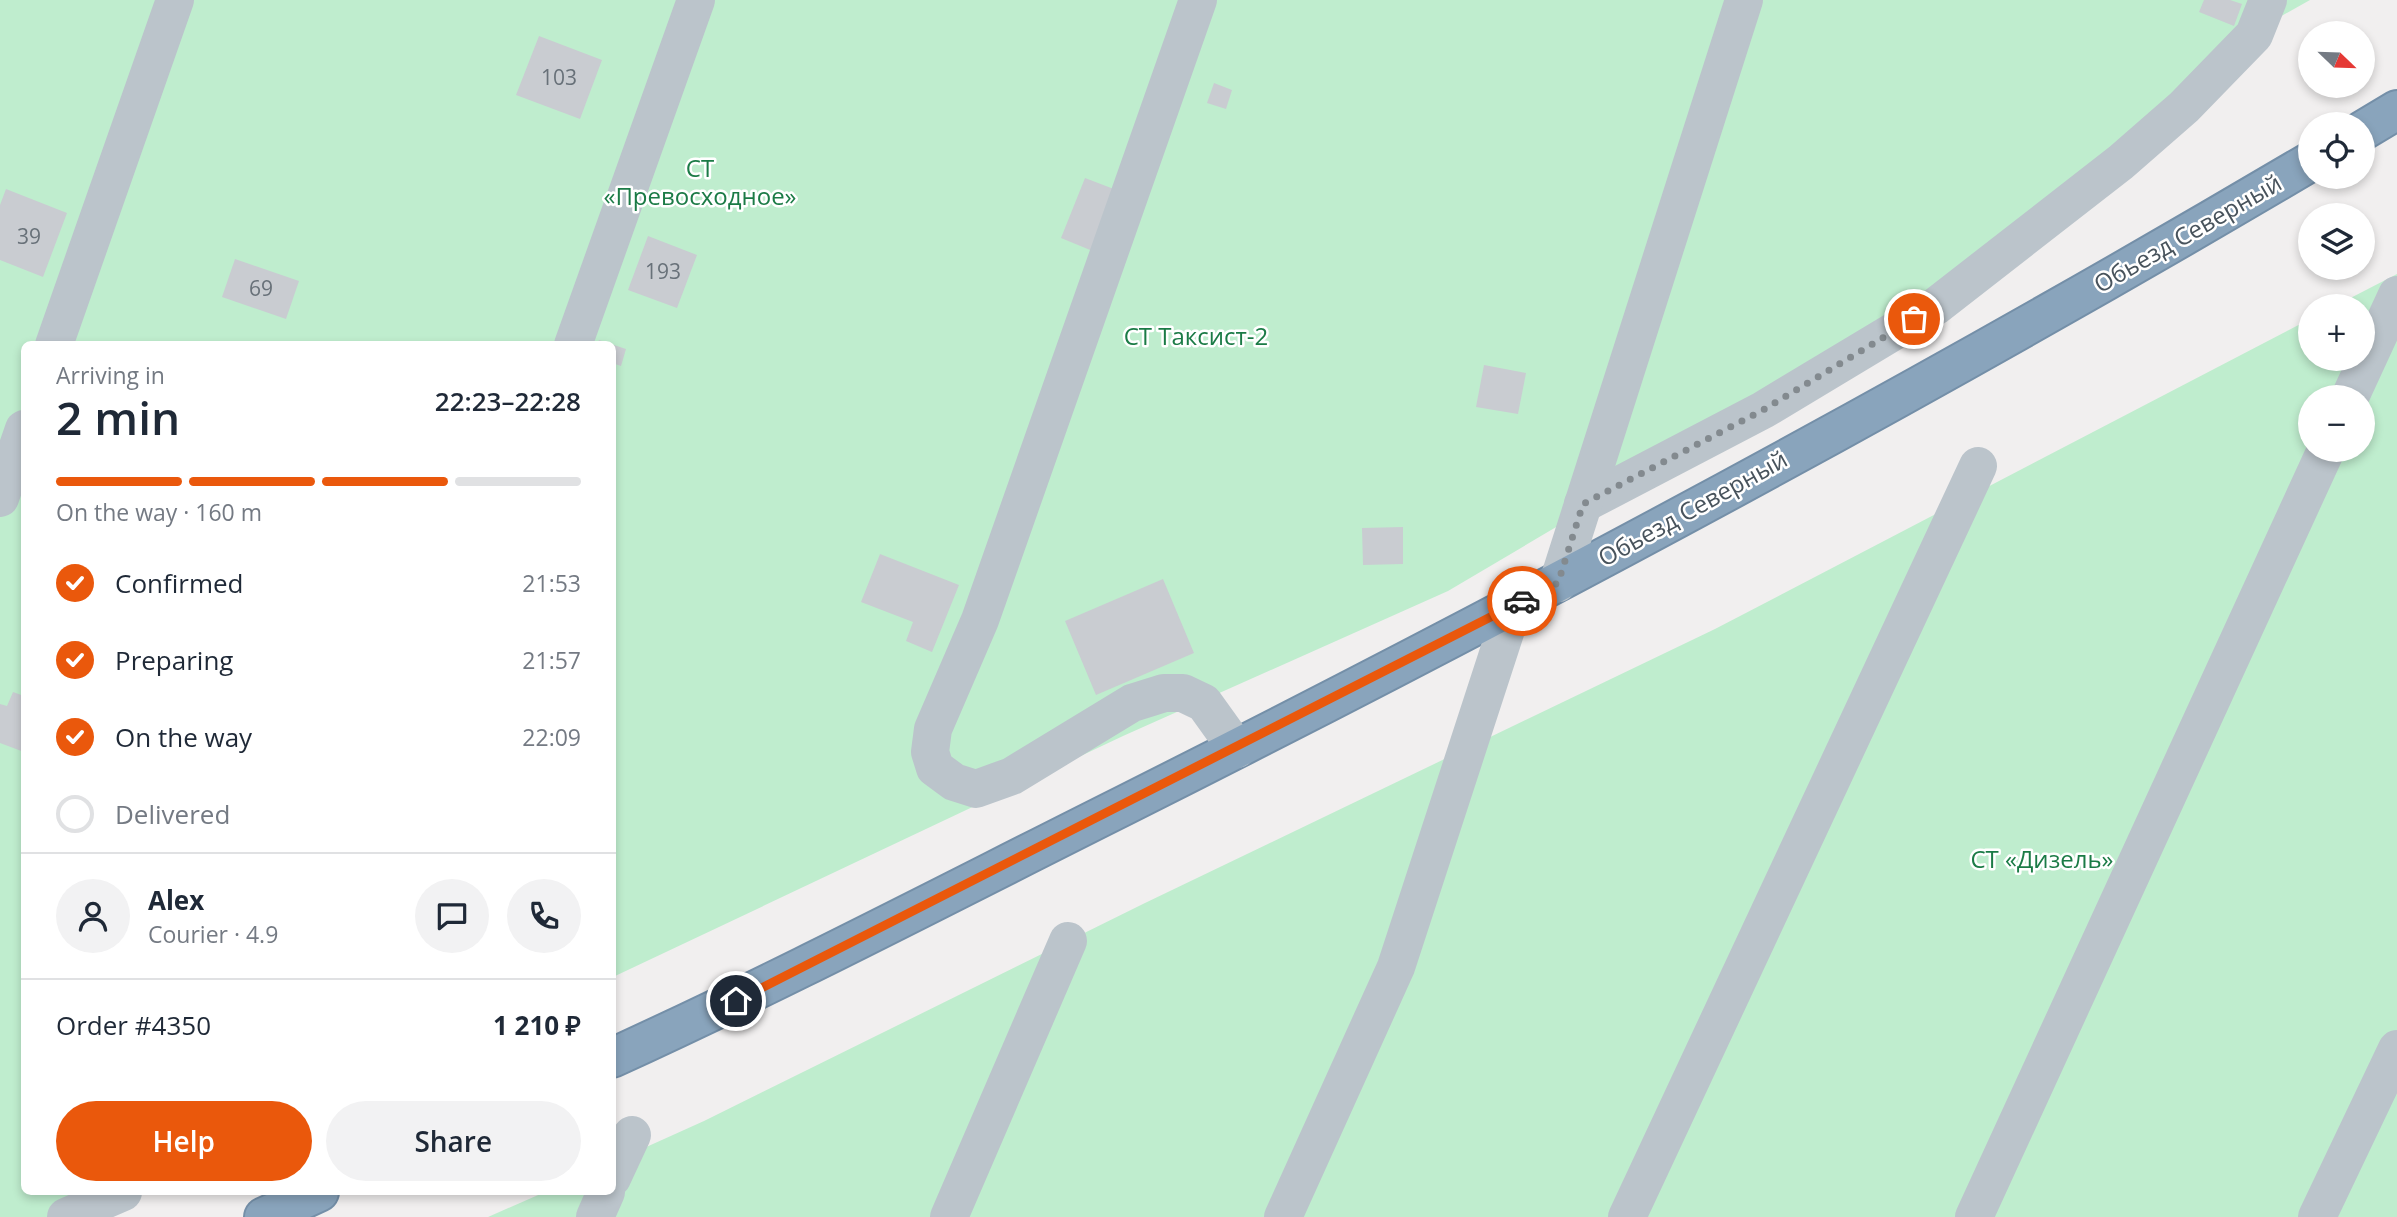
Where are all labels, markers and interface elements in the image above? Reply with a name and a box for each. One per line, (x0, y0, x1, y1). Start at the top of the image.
north arrow (2298, 21, 2375, 98)
map controls (2298, 21, 2375, 462)
house number: 103 (541, 63, 577, 91)
button: locate (2298, 112, 2375, 189)
park label: СТ «Превосходное» (603, 151, 797, 212)
street label: Обьезд Северный (2087, 166, 2287, 300)
button: layers (2298, 203, 2375, 280)
house number: 39 (17, 222, 41, 250)
house number: 193 (645, 257, 681, 285)
house number: 69 (249, 274, 273, 302)
pin (1884, 289, 1944, 349)
button: + (2298, 294, 2375, 371)
icon: bag (1895, 300, 1933, 338)
park label: СТ Таксист-2 (1124, 319, 1268, 352)
text: Arriving in (56, 359, 165, 391)
text: 22:23–22:28 (435, 383, 581, 419)
button: − (2298, 385, 2375, 462)
text: 2 min (56, 386, 180, 448)
street label: Обьезд Северный (1592, 442, 1793, 573)
text: On the way · 160 m (56, 496, 262, 528)
icon: check (56, 564, 94, 602)
text: Confirmed (115, 565, 243, 601)
courier (1487, 566, 1557, 636)
text: 21:53 (522, 567, 581, 599)
icon: car (1503, 582, 1541, 620)
icon: check (56, 641, 94, 679)
text: Preparing (115, 642, 233, 678)
text: 21:57 (522, 644, 581, 676)
icon: check (56, 718, 94, 756)
text: On the way (115, 719, 252, 755)
text: 22:09 (522, 721, 581, 753)
text: Delivered (115, 796, 230, 832)
park label: СТ «Дизель» (1970, 842, 2114, 875)
button: person (56, 879, 130, 953)
button: chat (415, 879, 489, 953)
button: phone (507, 879, 581, 953)
text: Alex (148, 882, 204, 918)
text: Courier · 4.9 (148, 918, 278, 950)
pin (706, 971, 766, 1031)
icon: home (717, 982, 755, 1020)
text: Order #4350 (56, 1007, 211, 1043)
text: 1 210 ₽ (493, 1007, 581, 1043)
button: Help (56, 1101, 312, 1181)
button: Share (326, 1101, 581, 1181)

